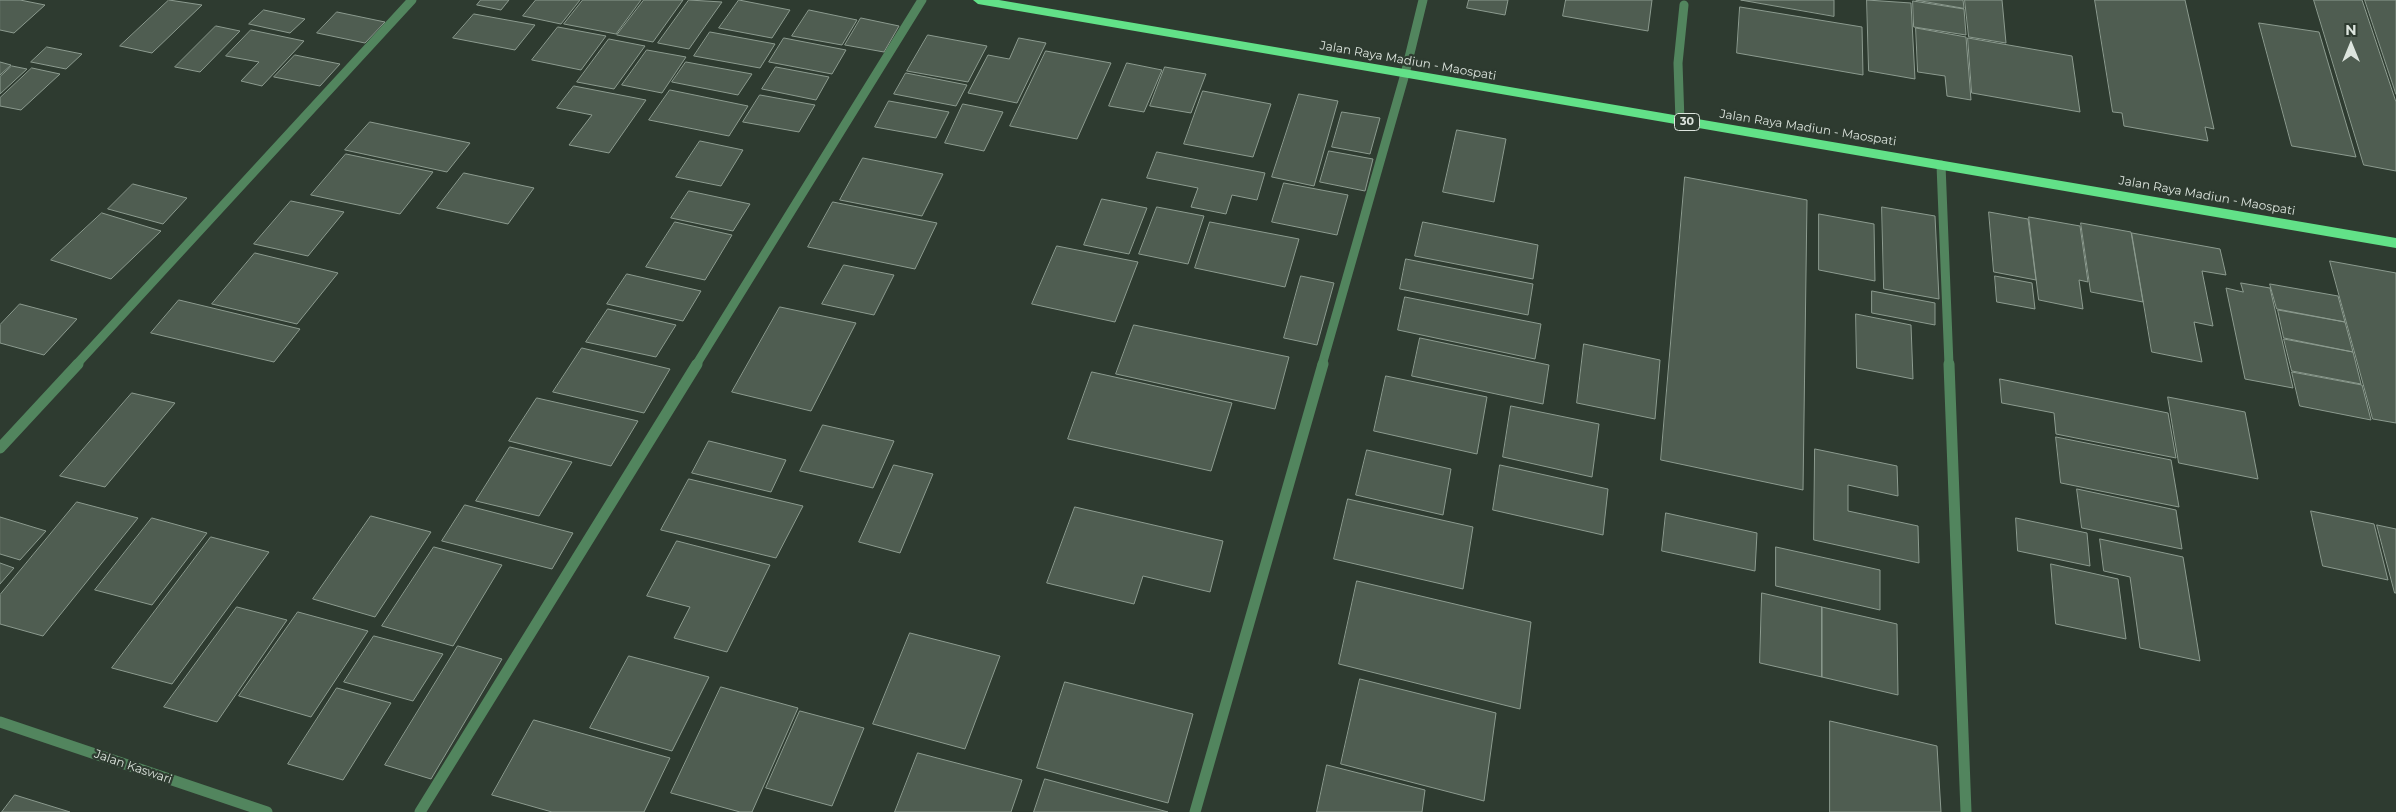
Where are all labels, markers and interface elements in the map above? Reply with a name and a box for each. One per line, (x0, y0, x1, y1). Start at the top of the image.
north arrow (2326, 20, 2376, 70)
text: N (2345, 21, 2357, 39)
street label: Jalan Raya Madiun - Maospati (1319, 38, 1497, 84)
street label: Jalan Raya Madiun - Maospati (1719, 107, 1897, 149)
road number: 30 (1674, 114, 1700, 130)
street label: Jalan Raya Madiun - Maospati (2118, 173, 2296, 219)
street label: Jalan Kaswari (92, 747, 174, 787)

